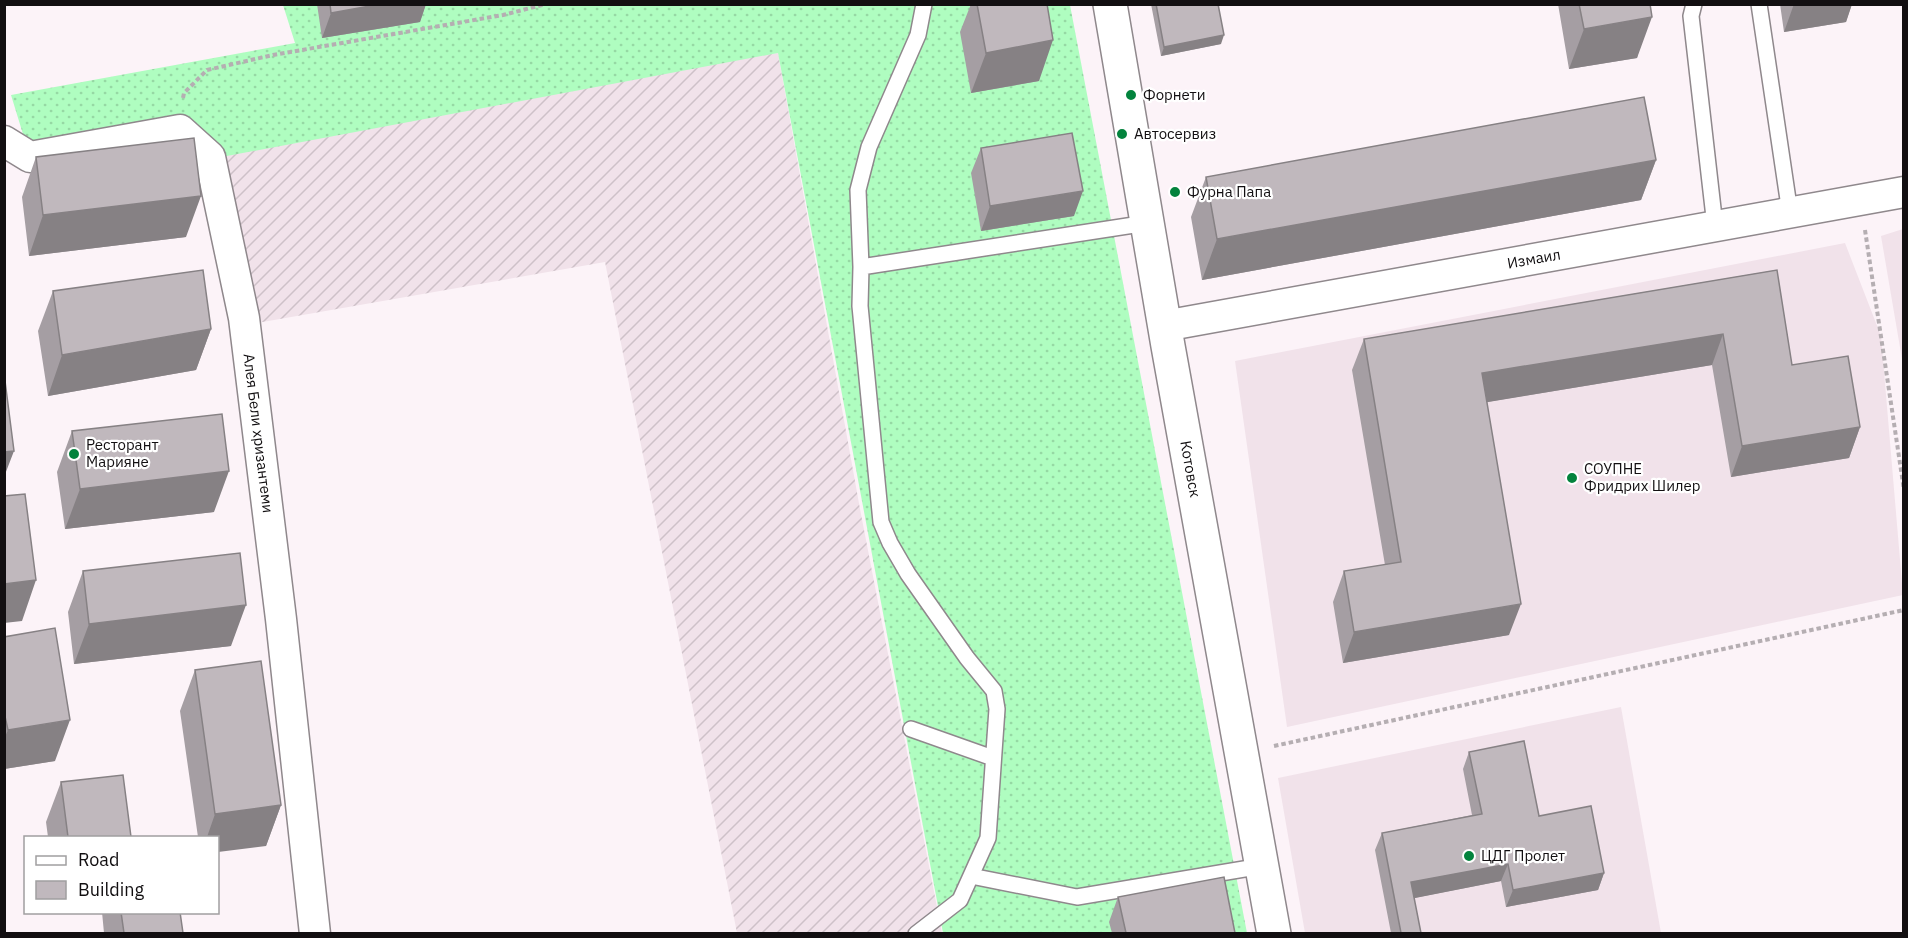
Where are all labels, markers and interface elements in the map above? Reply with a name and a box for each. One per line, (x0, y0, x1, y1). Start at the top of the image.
place label: Форнети (1143, 85, 1206, 104)
marker: Форнети (1124, 88, 1138, 102)
place label: Автосервиз (1134, 124, 1216, 143)
marker: Автосервиз (1115, 127, 1129, 141)
place label: Фурна Папа (1187, 182, 1271, 201)
marker: Фурна Папа (1168, 185, 1182, 199)
street label: Измаил (1506, 244, 1562, 273)
street label: Алея Бели хризантеми (239, 352, 278, 514)
place label: Ресторант Марияне (86, 435, 159, 471)
street label: Котовск (1176, 439, 1205, 499)
marker: Ресторант Марияне (67, 447, 81, 461)
place label: СОУПНЕ Фридрих Шилер (1584, 459, 1700, 495)
marker: СОУПНЕ Фридрих Шилер (1565, 471, 1579, 485)
legend (24, 836, 219, 914)
place label: ЦДГ Пролет (1481, 846, 1565, 865)
text: Road (78, 848, 119, 871)
marker: ЦДГ Пролет (1462, 849, 1476, 863)
text: Building (78, 878, 145, 901)

